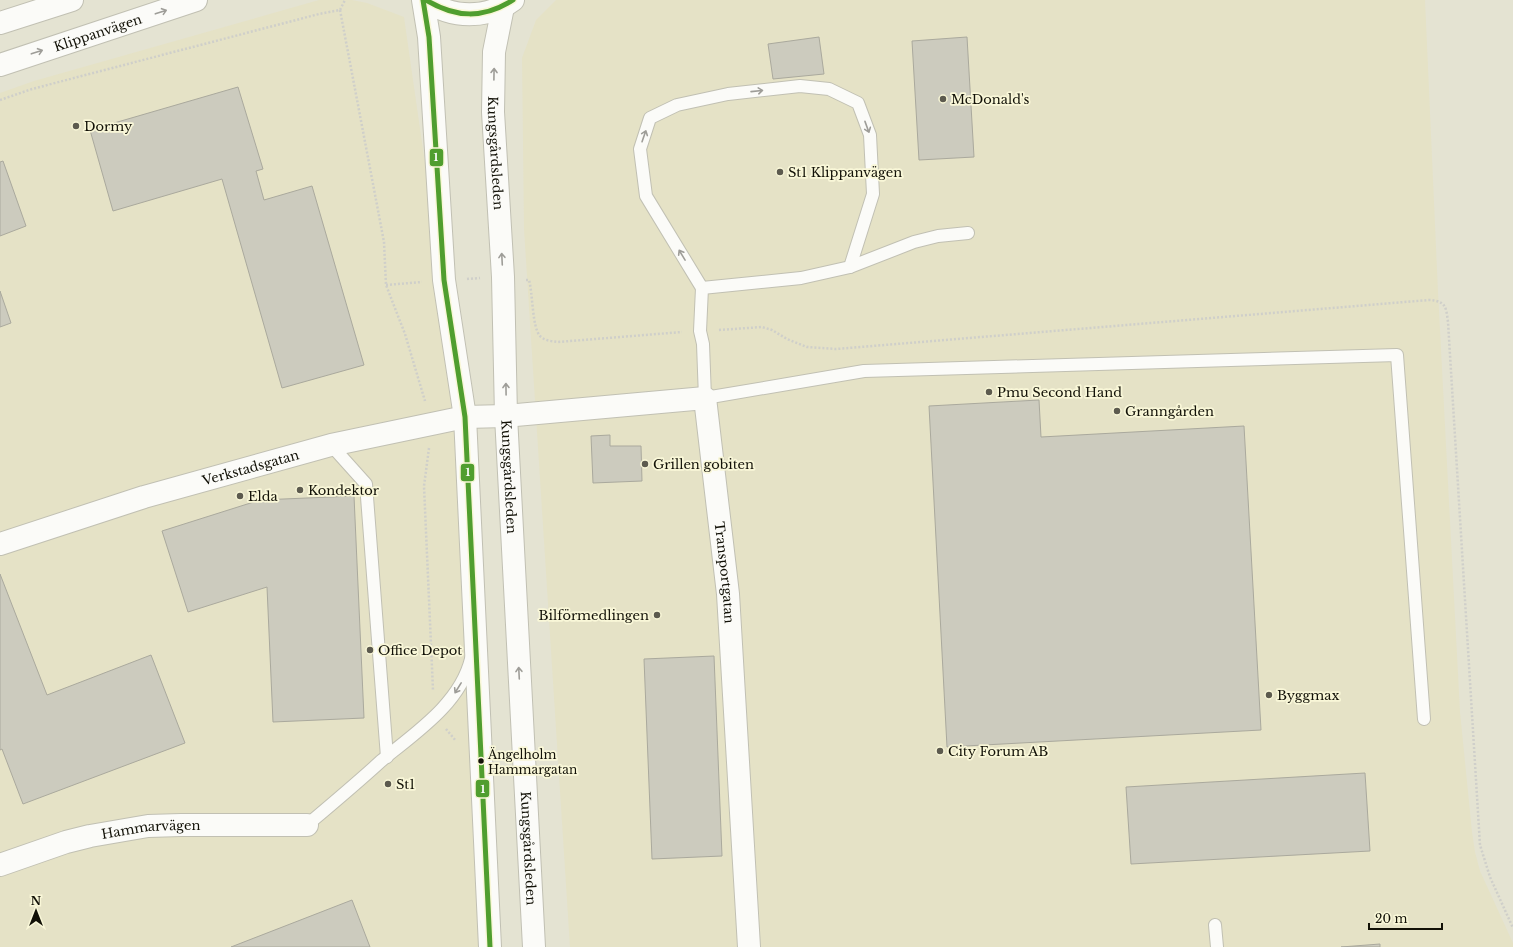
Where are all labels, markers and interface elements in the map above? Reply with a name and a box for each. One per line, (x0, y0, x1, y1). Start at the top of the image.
one-way arrow (154, 7, 166, 15)
street label: Klippanvägen (52, 10, 144, 55)
one-way arrow (31, 48, 43, 56)
one-way arrow (490, 68, 497, 81)
one-way arrow (750, 87, 763, 95)
place label: McDonald's (951, 91, 1030, 108)
marker: McDonald's (938, 94, 948, 104)
street label: Kungsgårdsleden (484, 96, 507, 210)
place label: Dormy (84, 118, 133, 135)
one-way arrow (864, 120, 872, 132)
marker: Dormy (71, 121, 81, 131)
one-way arrow (641, 130, 648, 143)
line badge: 1 (429, 148, 444, 167)
text: 1 (434, 150, 439, 164)
place label: St1 Klippanvägen (788, 164, 902, 181)
marker: St1 Klippanvägen (775, 167, 785, 177)
one-way arrow (678, 250, 686, 261)
one-way arrow (498, 253, 505, 266)
one-way arrow (502, 383, 509, 396)
place label: Pmu Second Hand (997, 384, 1122, 401)
marker: Pmu Second Hand (984, 387, 994, 397)
place label: Granngården (1125, 403, 1214, 420)
marker: Granngården (1112, 406, 1122, 416)
street label: Kungsgårdsleden (498, 419, 521, 534)
street label: Verkstadsgatan (199, 446, 301, 489)
place label: Grillen gobiten (653, 456, 754, 473)
marker: Grillen gobiten (640, 459, 650, 469)
line badge: 1 (460, 463, 475, 482)
text: 1 (466, 465, 471, 479)
place label: Kondektor (308, 482, 380, 499)
marker: Kondektor (295, 485, 305, 495)
place label: Elda (248, 488, 278, 505)
marker: Elda (235, 491, 245, 501)
street label: Transportgatan (711, 521, 738, 624)
place label: Bilförmedlingen (539, 607, 649, 624)
marker: Bilförmedlingen (652, 610, 662, 620)
place label: Office Depot (378, 642, 462, 659)
marker: Office Depot (365, 645, 375, 655)
one-way arrow (515, 667, 523, 680)
one-way arrow (453, 682, 461, 694)
place label: Byggmax (1277, 687, 1340, 704)
marker: Byggmax (1264, 690, 1274, 700)
place label: City Forum AB (948, 743, 1048, 760)
place label: Ängelholm Hammargatan (487, 746, 577, 777)
marker: City Forum AB (935, 746, 945, 756)
marker: Ängelholm Hammargatan (476, 756, 486, 766)
place label: St1 (396, 776, 415, 793)
marker: St1 (383, 779, 393, 789)
line badge: 1 (475, 779, 490, 798)
text: 1 (481, 782, 486, 796)
street label: Kungsgårdsleden (517, 791, 540, 906)
street label: Hammarvägen (100, 816, 200, 842)
north arrow (16, 891, 56, 931)
text: N (31, 894, 42, 908)
scale bar (1369, 905, 1442, 931)
text: 20 m (1375, 911, 1407, 926)

